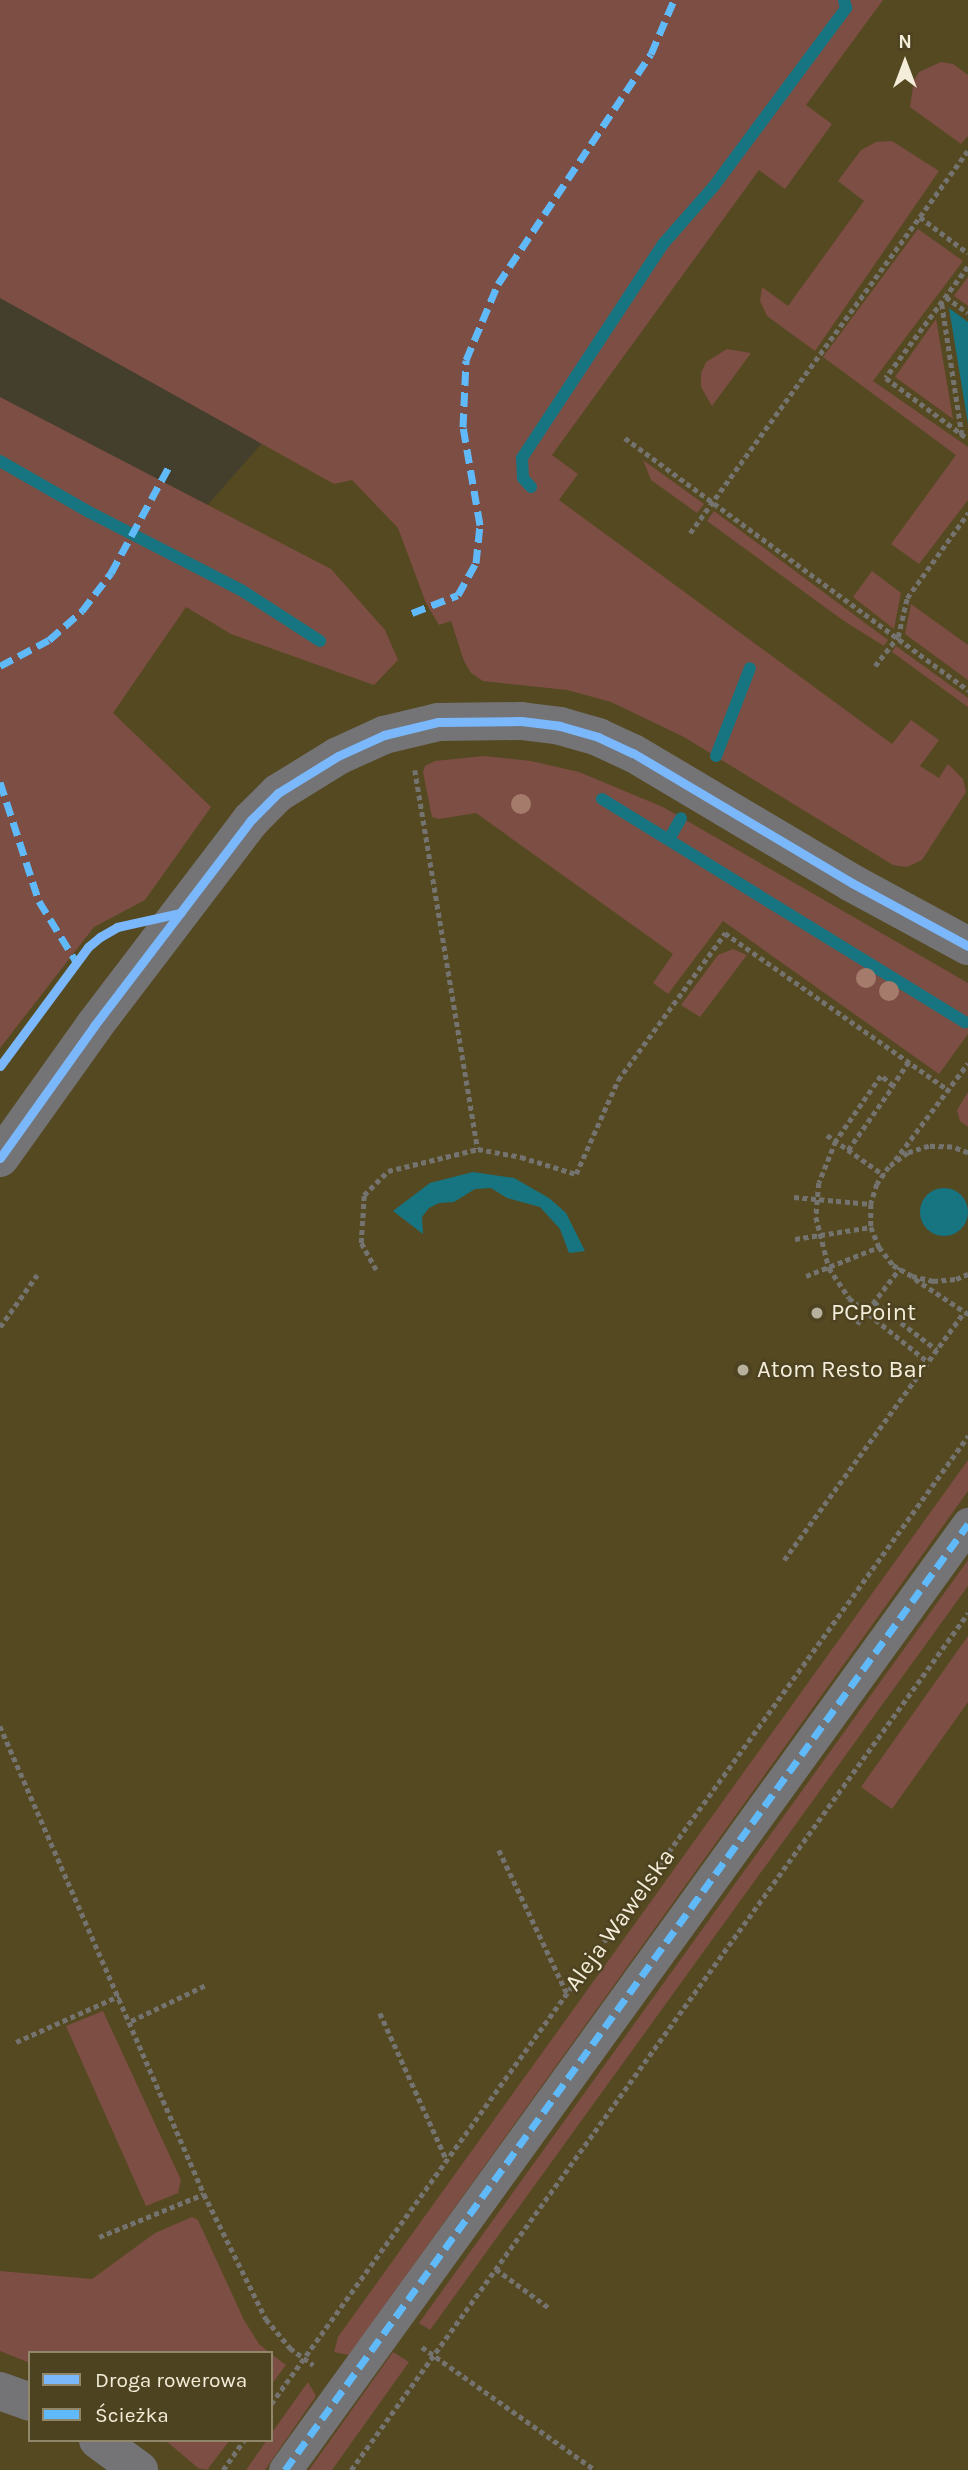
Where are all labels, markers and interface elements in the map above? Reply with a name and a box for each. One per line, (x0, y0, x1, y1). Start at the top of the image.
north arrow (870, 28, 940, 98)
text: N (898, 31, 912, 53)
place label: PCPoint (831, 1299, 916, 1327)
marker: PCPoint (809, 1305, 825, 1321)
place label: Atom Resto Bar (757, 1356, 925, 1384)
marker: Atom Resto Bar (735, 1362, 751, 1378)
street label: Aleja Wawelska (559, 1843, 681, 1997)
legend (28, 2351, 273, 2442)
text: Droga rowerowa (95, 2368, 247, 2392)
text: Ścieżka (95, 2403, 169, 2427)

